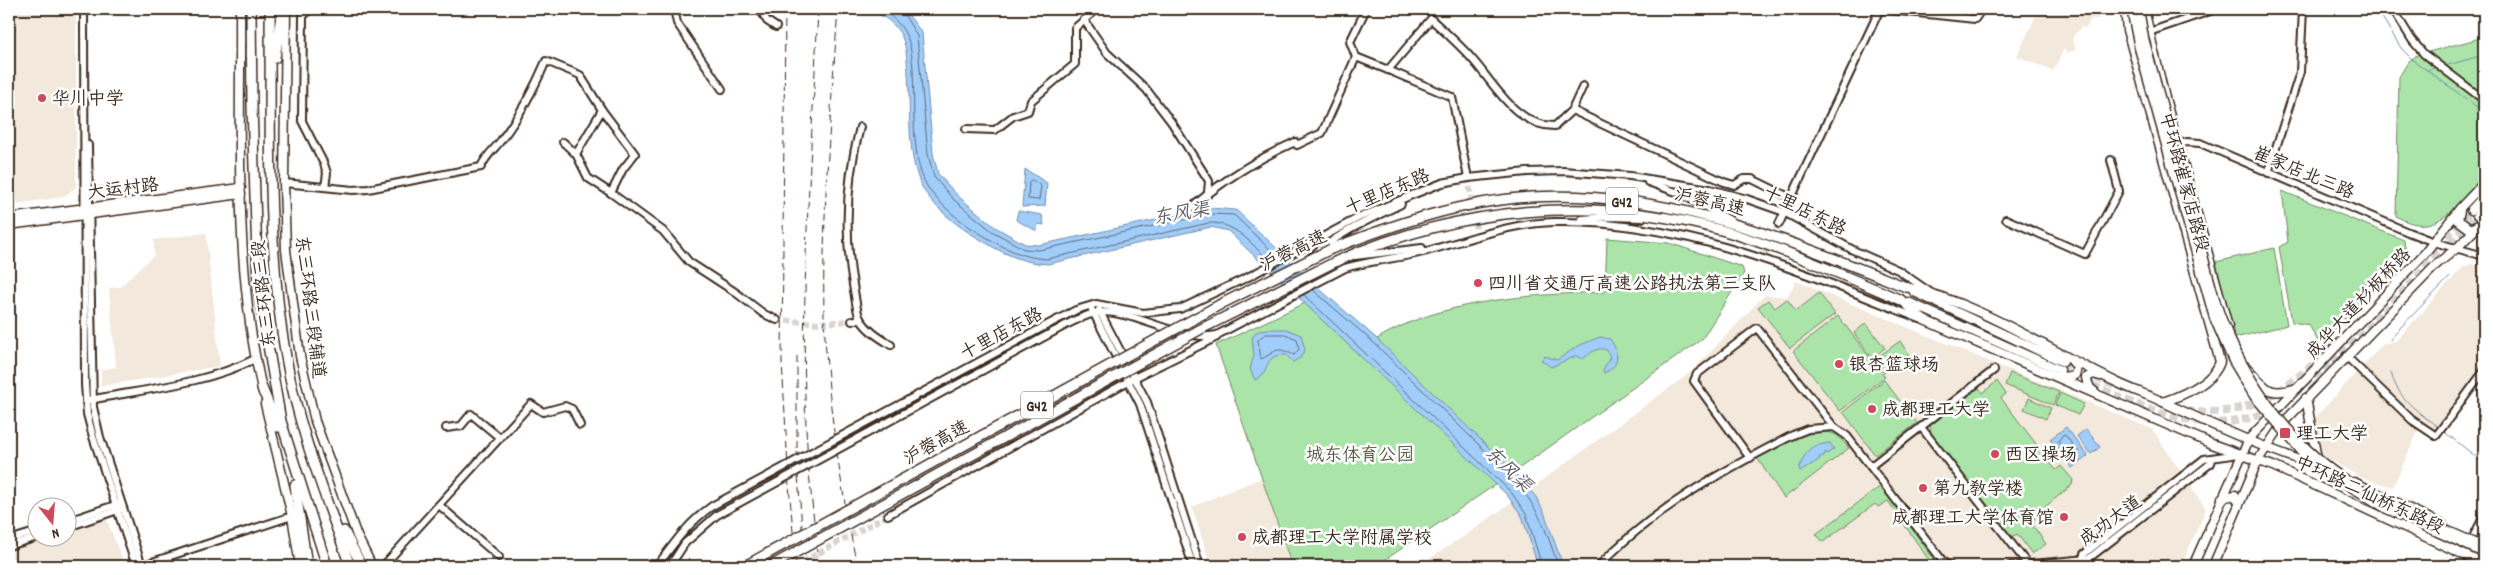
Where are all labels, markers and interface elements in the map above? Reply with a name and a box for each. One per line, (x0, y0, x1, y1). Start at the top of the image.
place label: 华川中学 (52, 88, 124, 113)
marker: 华川中学 (36, 92, 48, 104)
street label: 中环路崔家店路段 (2152, 110, 2213, 255)
street label: 崔家店北三路 (2248, 142, 2358, 207)
street label: 十里店东路 (1342, 164, 1434, 222)
street label: 大运村路 (86, 174, 161, 207)
street label: 十里店东路 (1758, 181, 1850, 243)
street label: 沪蓉高速 (1672, 183, 1747, 224)
road number: G42 (1606, 188, 1638, 215)
water label: 东风渠 (1151, 197, 1214, 234)
street label: 沪蓉高速 (1256, 225, 1332, 279)
street label: 东三环路三段辅道 (287, 234, 330, 380)
street label: 东三环路三段 (247, 239, 284, 349)
street label: 成华大道杉板桥路 (2302, 244, 2418, 366)
place label: 四川省交通厅高速公路执法第三支队 (1488, 273, 1776, 298)
marker: 四川省交通厅高速公路执法第三支队 (1472, 277, 1484, 289)
street label: 十里店东路 (957, 303, 1048, 367)
place label: 银杏篮球场 (1849, 354, 1939, 379)
marker: 银杏篮球场 (1833, 358, 1845, 370)
road number: G42 (1021, 392, 1053, 418)
place label: 成都理工大学 (1882, 399, 1990, 424)
marker: 成都理工大学 (1866, 403, 1878, 415)
street label: 沪蓉高速 (900, 416, 975, 473)
place label: 理工大学 (2296, 423, 2368, 448)
marker: 理工大学 (2278, 426, 2292, 440)
water label: 东风渠 (1477, 441, 1538, 501)
park label: 城东体育公园 (1306, 444, 1414, 469)
place label: 西区操场 (2005, 444, 2077, 469)
marker: 西区操场 (1989, 448, 2001, 460)
street label: 中环路二仙桥东路段 (2290, 451, 2448, 542)
place label: 第九教学楼 (1933, 478, 2023, 503)
marker: 第九教学楼 (1917, 482, 1929, 494)
street label: 成功大道 (2075, 491, 2148, 553)
north arrow (28, 498, 78, 548)
place label: 成都理工大学体育馆 (1892, 507, 2054, 532)
marker: 成都理工大学体育馆 (2058, 511, 2070, 523)
text: N (49, 522, 61, 543)
place label: 成都理工大学附属学校 (1252, 527, 1432, 552)
marker: 成都理工大学附属学校 (1236, 531, 1248, 543)

